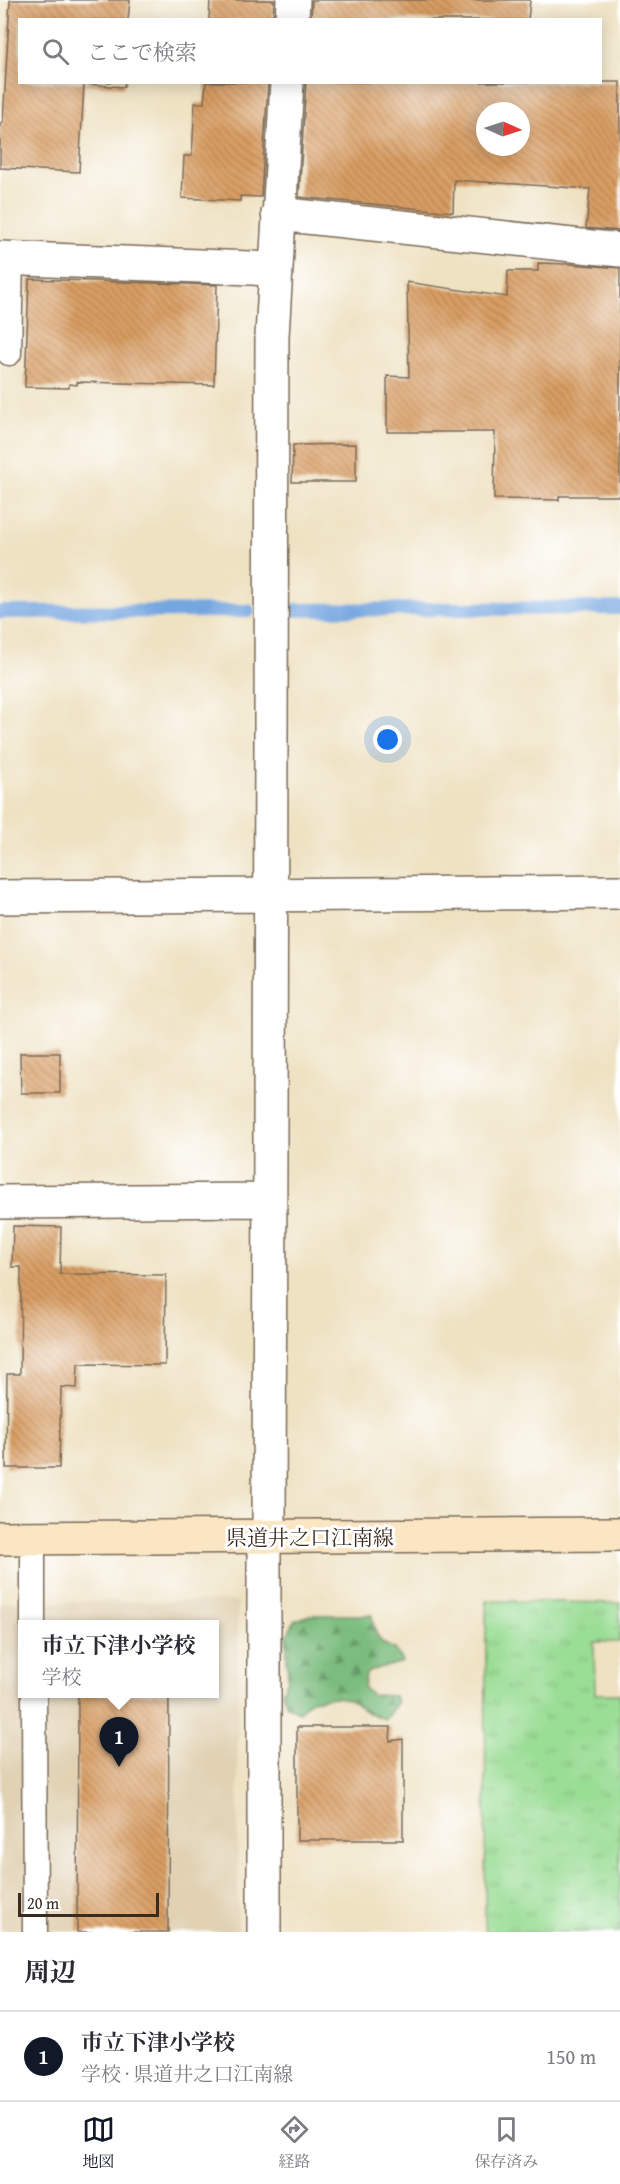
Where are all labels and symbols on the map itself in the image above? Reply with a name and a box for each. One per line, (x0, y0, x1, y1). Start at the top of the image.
north arrow (476, 102, 530, 156)
your location (373, 725, 402, 754)
street label: 県道井之口江南線 (226, 1522, 394, 1553)
pin: 1 (100, 1718, 138, 1767)
scale bar (18, 1890, 159, 1918)

